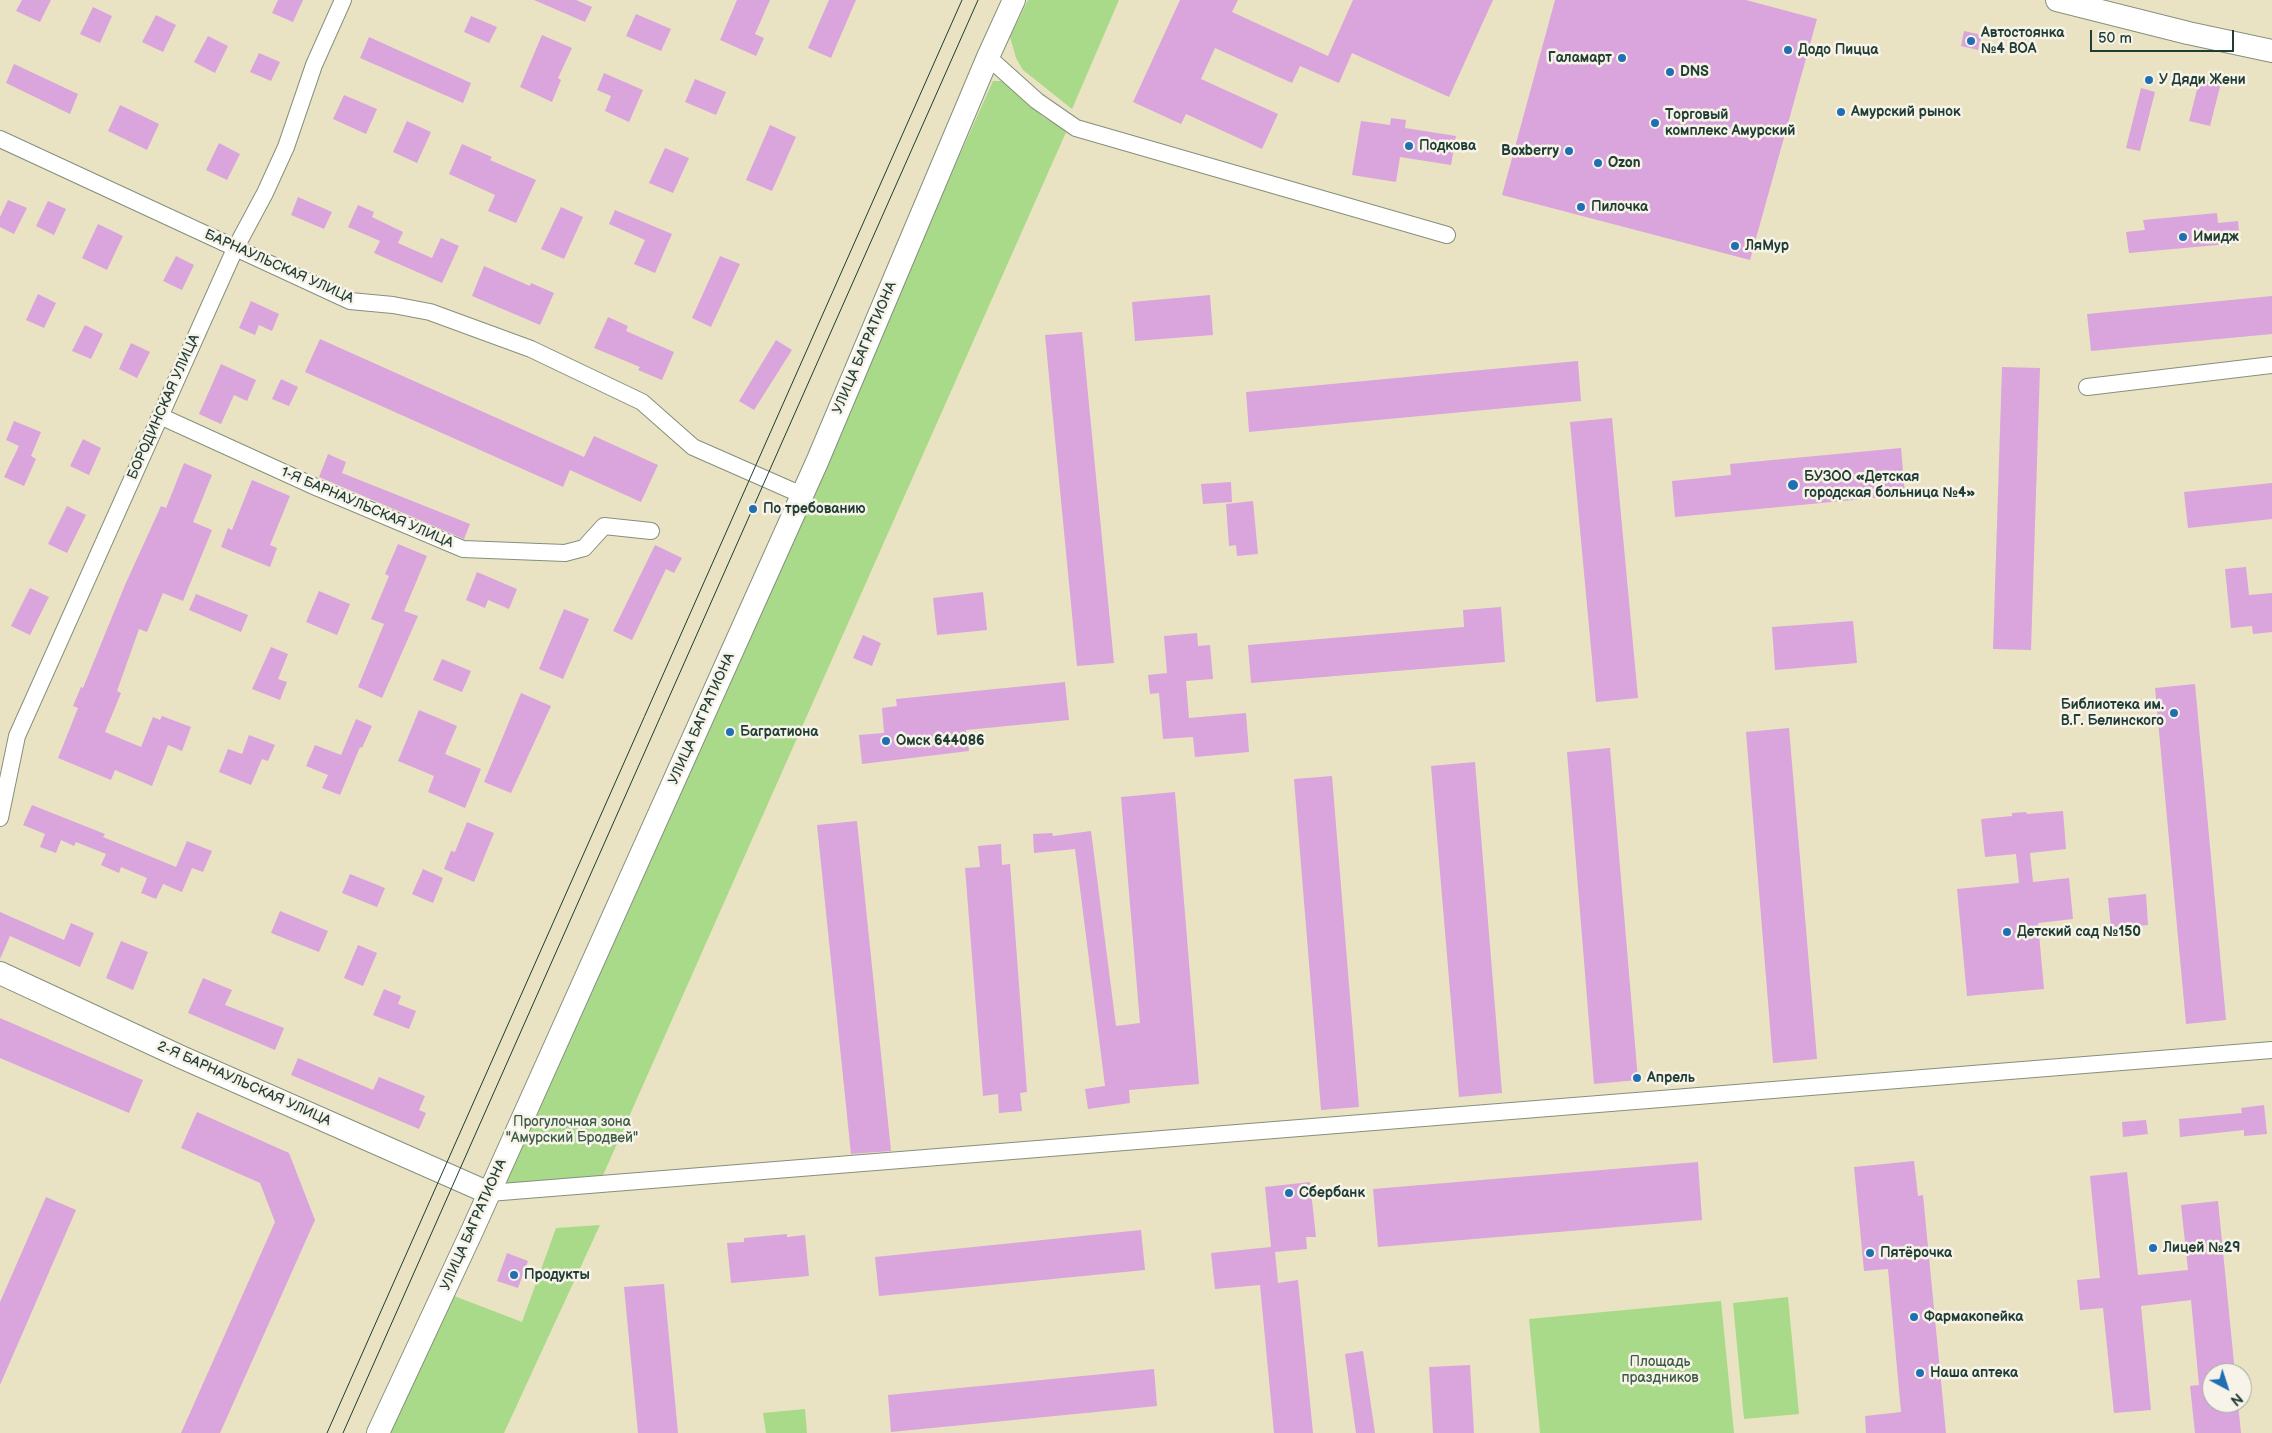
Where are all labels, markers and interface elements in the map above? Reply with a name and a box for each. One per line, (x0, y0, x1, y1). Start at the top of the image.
scale bar (2092, 20, 2236, 52)
place label: Автостоянка №4 ВОА (1981, 25, 2064, 58)
text: 50 m (2098, 29, 2132, 48)
marker: Автостоянка №4 ВОА (1965, 35, 1977, 47)
place label: Додо Пицца (1798, 42, 1878, 58)
marker: Додо Пицца (1782, 44, 1794, 56)
place label: Галамарт (1548, 50, 1612, 66)
marker: Галамарт (1616, 52, 1628, 64)
place label: DNS (1680, 64, 1709, 80)
marker: DNS (1664, 66, 1676, 78)
place label: У Дяди Жени (2159, 72, 2246, 88)
marker: У Дяди Жени (2143, 74, 2155, 86)
place label: Амурский рынок (1851, 104, 1961, 120)
marker: Амурский рынок (1835, 106, 1847, 118)
place label: Торговый комплекс Амурский (1665, 107, 1795, 140)
marker: Торговый комплекс Амурский (1649, 117, 1661, 129)
place label: Подкова (1419, 138, 1476, 154)
marker: Подкова (1403, 140, 1415, 152)
place label: Boxberry (1501, 143, 1559, 159)
marker: Boxberry (1563, 145, 1575, 157)
place label: Ozon (1608, 155, 1641, 171)
marker: Ozon (1592, 157, 1604, 169)
place label: Пилочка (1591, 199, 1648, 215)
marker: Пилочка (1575, 201, 1587, 213)
street label: БАРНАУЛЬСКАЯ УЛИЦА (202, 227, 356, 307)
place label: Имидж (2193, 229, 2239, 245)
marker: Имидж (2177, 231, 2189, 243)
place label: ЛяМур (1745, 238, 1789, 254)
marker: ЛяМур (1729, 240, 1741, 252)
street label: УЛИЦА БАГРАТИОНА (830, 279, 900, 417)
street label: БОРОДИНСКАЯ УЛИЦА (124, 332, 204, 482)
street label: 1-Я БАРНАУЛЬСКАЯ УЛИЦА (278, 464, 456, 552)
place label: БУЗОО «Детская городская больница №4» (1804, 469, 1975, 502)
marker: БУЗОО «Детская городская больница №4» (1786, 478, 1800, 492)
place label: По требованию (763, 501, 866, 517)
marker: По требованию (747, 503, 759, 515)
street label: УЛИЦА БАГРАТИОНА (665, 651, 739, 787)
place label: Библиотека им. В.Г. Белинского (2061, 697, 2164, 730)
marker: Библиотека им. В.Г. Белинского (2168, 707, 2180, 719)
place label: Багратиона (740, 724, 818, 740)
marker: Багратиона (724, 726, 736, 738)
place label: Омск 644086 (896, 733, 985, 749)
marker: Омск 644086 (880, 735, 892, 747)
place label: Детский сад №150 (2017, 924, 2141, 940)
marker: Детский сад №150 (2001, 926, 2013, 938)
street label: 2-Я БАРНАУЛЬСКАЯ УЛИЦА (155, 1038, 333, 1130)
place label: Апрель (1647, 1070, 1695, 1086)
marker: Апрель (1631, 1072, 1643, 1084)
park label: Прогулочная зона "Амурский Бродвей" (506, 1114, 638, 1146)
street label: УЛИЦА БАГРАТИОНА (437, 1157, 511, 1293)
place label: Сбербанк (1299, 1185, 1365, 1201)
marker: Сбербанк (1283, 1187, 1295, 1199)
place label: Лицей №29 (2163, 1240, 2240, 1256)
marker: Лицей №29 (2147, 1242, 2159, 1254)
place label: Пятёрочка (1880, 1245, 1952, 1261)
marker: Пятёрочка (1864, 1247, 1876, 1259)
place label: Продукты (524, 1267, 590, 1283)
marker: Продукты (508, 1269, 520, 1281)
place label: Фармакопейка (1924, 1309, 2023, 1325)
marker: Фармакопейка (1908, 1311, 1920, 1323)
park label: Площадь праздников (1621, 1354, 1699, 1386)
north arrow (2202, 1363, 2252, 1413)
place label: Наша аптека (1930, 1365, 2018, 1381)
marker: Наша аптека (1914, 1367, 1926, 1379)
text: N (2227, 1389, 2246, 1409)

